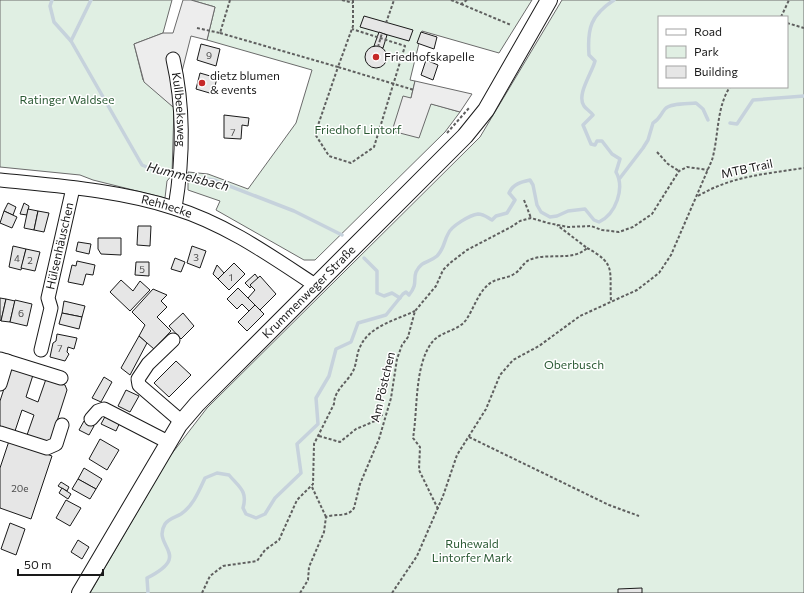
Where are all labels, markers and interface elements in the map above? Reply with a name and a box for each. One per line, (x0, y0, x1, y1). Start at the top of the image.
legend (658, 16, 788, 88)
text: Road (694, 24, 722, 38)
text: Park (694, 44, 720, 58)
house number: 9 (206, 49, 212, 61)
place label: Friedhofskapelle (384, 49, 474, 63)
marker: Friedhofskapelle (371, 52, 381, 62)
text: Building (694, 64, 738, 78)
place label: dietz blumen & events (210, 68, 280, 96)
street label: Kullbeeksweg (170, 71, 189, 147)
marker: dietz blumen & events (197, 78, 207, 88)
park label: Ratinger Waldsee (20, 92, 114, 106)
park label: Friedhof Lintorf (314, 122, 402, 136)
house number: 7 (230, 126, 236, 138)
street label: MTB Trail (720, 156, 774, 180)
water label: Hummelsbach (145, 158, 231, 194)
street label: Rehhecke (140, 191, 195, 220)
street label: Hülsenhäuschen (42, 201, 76, 291)
street label: Krummenweger Straße (259, 242, 358, 341)
house number: 3 (193, 251, 199, 263)
house number: 4 (14, 252, 20, 264)
house number: 2 (27, 254, 33, 266)
house number: 5 (139, 263, 145, 275)
house number: 1 (229, 271, 233, 283)
house number: 6 (18, 307, 24, 319)
house number: 7 (57, 342, 63, 354)
street label: Am Pöstchen (367, 350, 397, 423)
park label: Oberbusch (544, 357, 604, 371)
house number: 20e (11, 482, 29, 494)
park label: Ruhewald Lintorfer Mark (432, 536, 513, 564)
scale bar (18, 551, 103, 577)
text: 50 m (24, 557, 52, 571)

